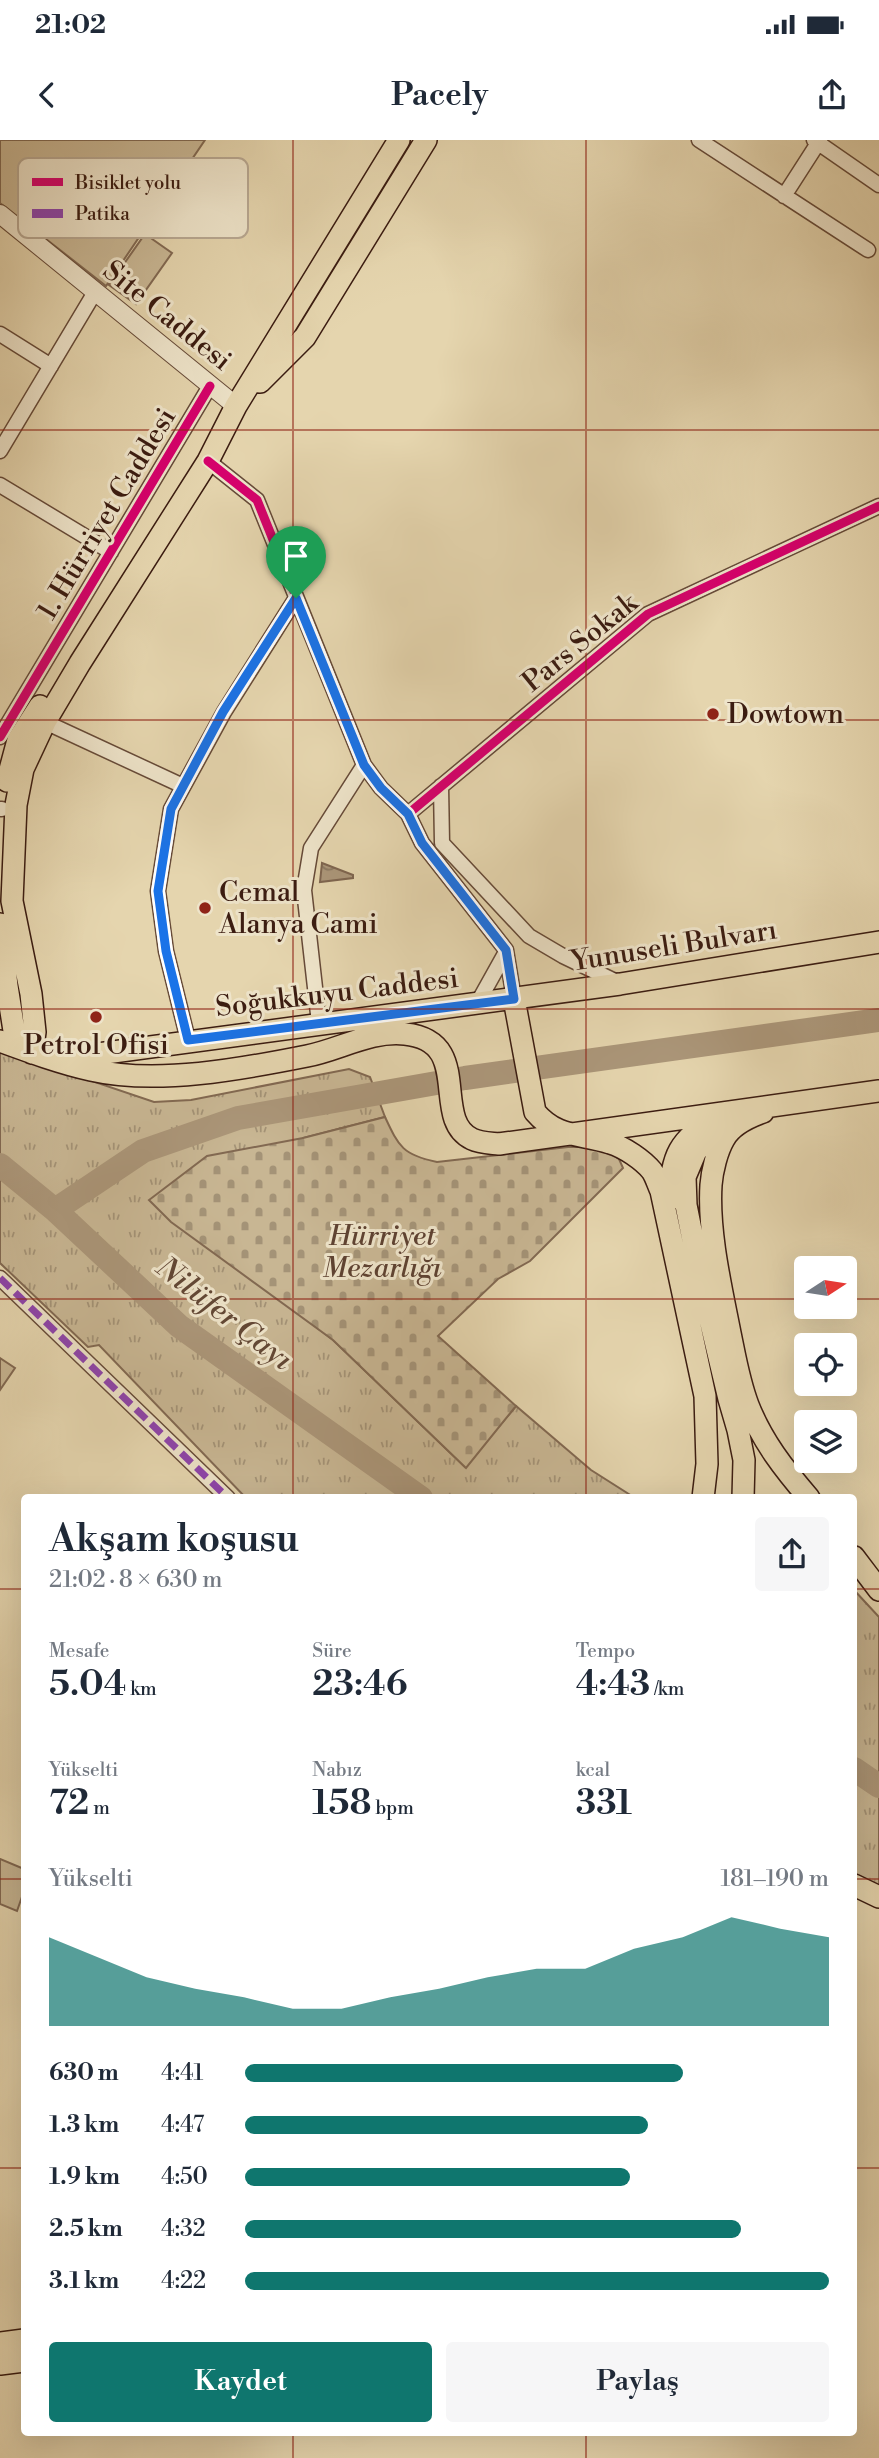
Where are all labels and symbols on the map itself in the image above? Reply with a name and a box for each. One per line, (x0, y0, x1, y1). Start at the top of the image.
legend (18, 158, 248, 238)
text: Bisiklet yolu (74, 171, 181, 195)
text: Patika (75, 202, 130, 226)
street label: Site Caddesi (95, 253, 239, 379)
street label: 1. Hürriyet Caddesi (30, 402, 184, 626)
pin (266, 526, 326, 598)
street label: Pars Sokak (515, 585, 646, 700)
place label: Dowtown (727, 697, 844, 732)
marker: Dowtown (705, 706, 721, 722)
place label: Cemal Alanya Cami (218, 875, 378, 942)
marker: Cemal Alanya Cami (197, 900, 213, 916)
street label: Yunuseli Bulvarı (566, 912, 780, 980)
street label: Soğukkuyu Caddesi (214, 961, 460, 1025)
marker: Petrol Ofisi (88, 1009, 104, 1025)
place label: Petrol Ofisi (23, 1028, 169, 1063)
park label: Hürriyet Mezarlığı (323, 1219, 442, 1286)
water label: Nilüfer Çayı (147, 1248, 300, 1380)
north arrow (794, 1256, 858, 1320)

